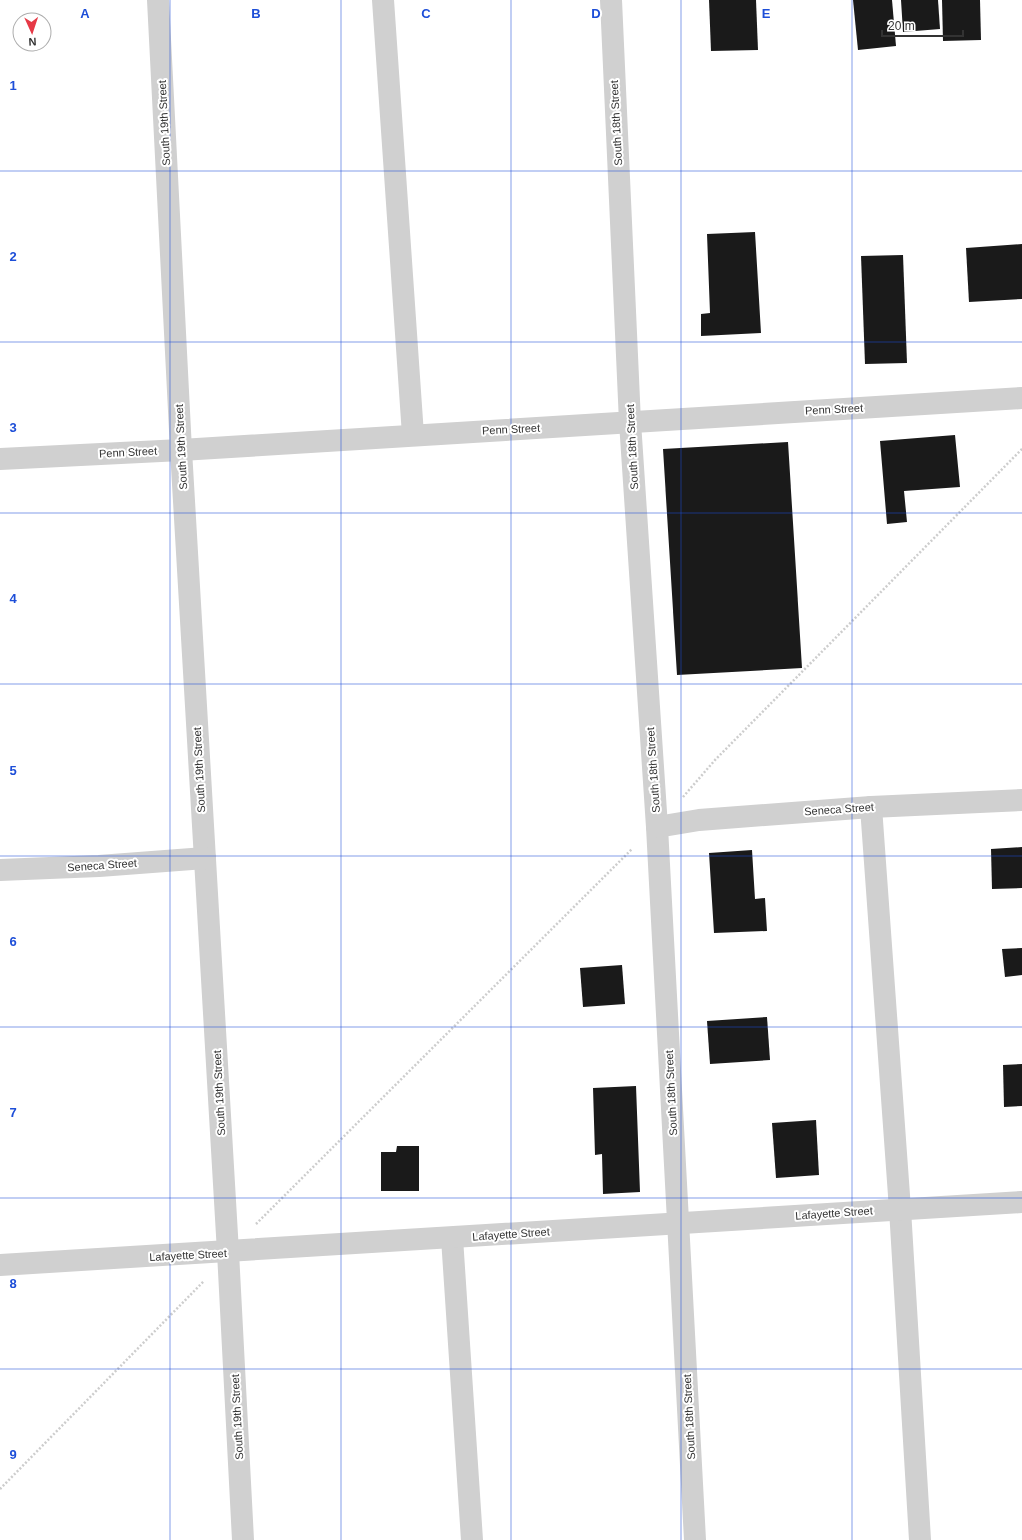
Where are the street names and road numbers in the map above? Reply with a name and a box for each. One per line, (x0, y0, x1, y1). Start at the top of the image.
street label: South 19th Street (156, 80, 172, 166)
street label: South 18th Street (608, 80, 624, 166)
street label: Penn Street (805, 401, 863, 417)
street label: South 19th Street (173, 404, 189, 490)
street label: South 18th Street (624, 404, 640, 490)
street label: Penn Street (482, 421, 540, 437)
street label: Penn Street (99, 444, 157, 460)
street label: South 19th Street (191, 727, 207, 813)
street label: South 18th Street (644, 727, 662, 813)
street label: Seneca Street (804, 801, 874, 817)
street label: Seneca Street (67, 857, 137, 873)
street label: South 19th Street (211, 1050, 227, 1136)
street label: South 18th Street (663, 1050, 679, 1136)
street label: Lafayette Street (795, 1204, 873, 1222)
street label: Lafayette Street (472, 1225, 550, 1243)
street label: Lafayette Street (149, 1247, 227, 1263)
street label: South 19th Street (229, 1374, 245, 1460)
street label: South 18th Street (681, 1374, 697, 1460)

